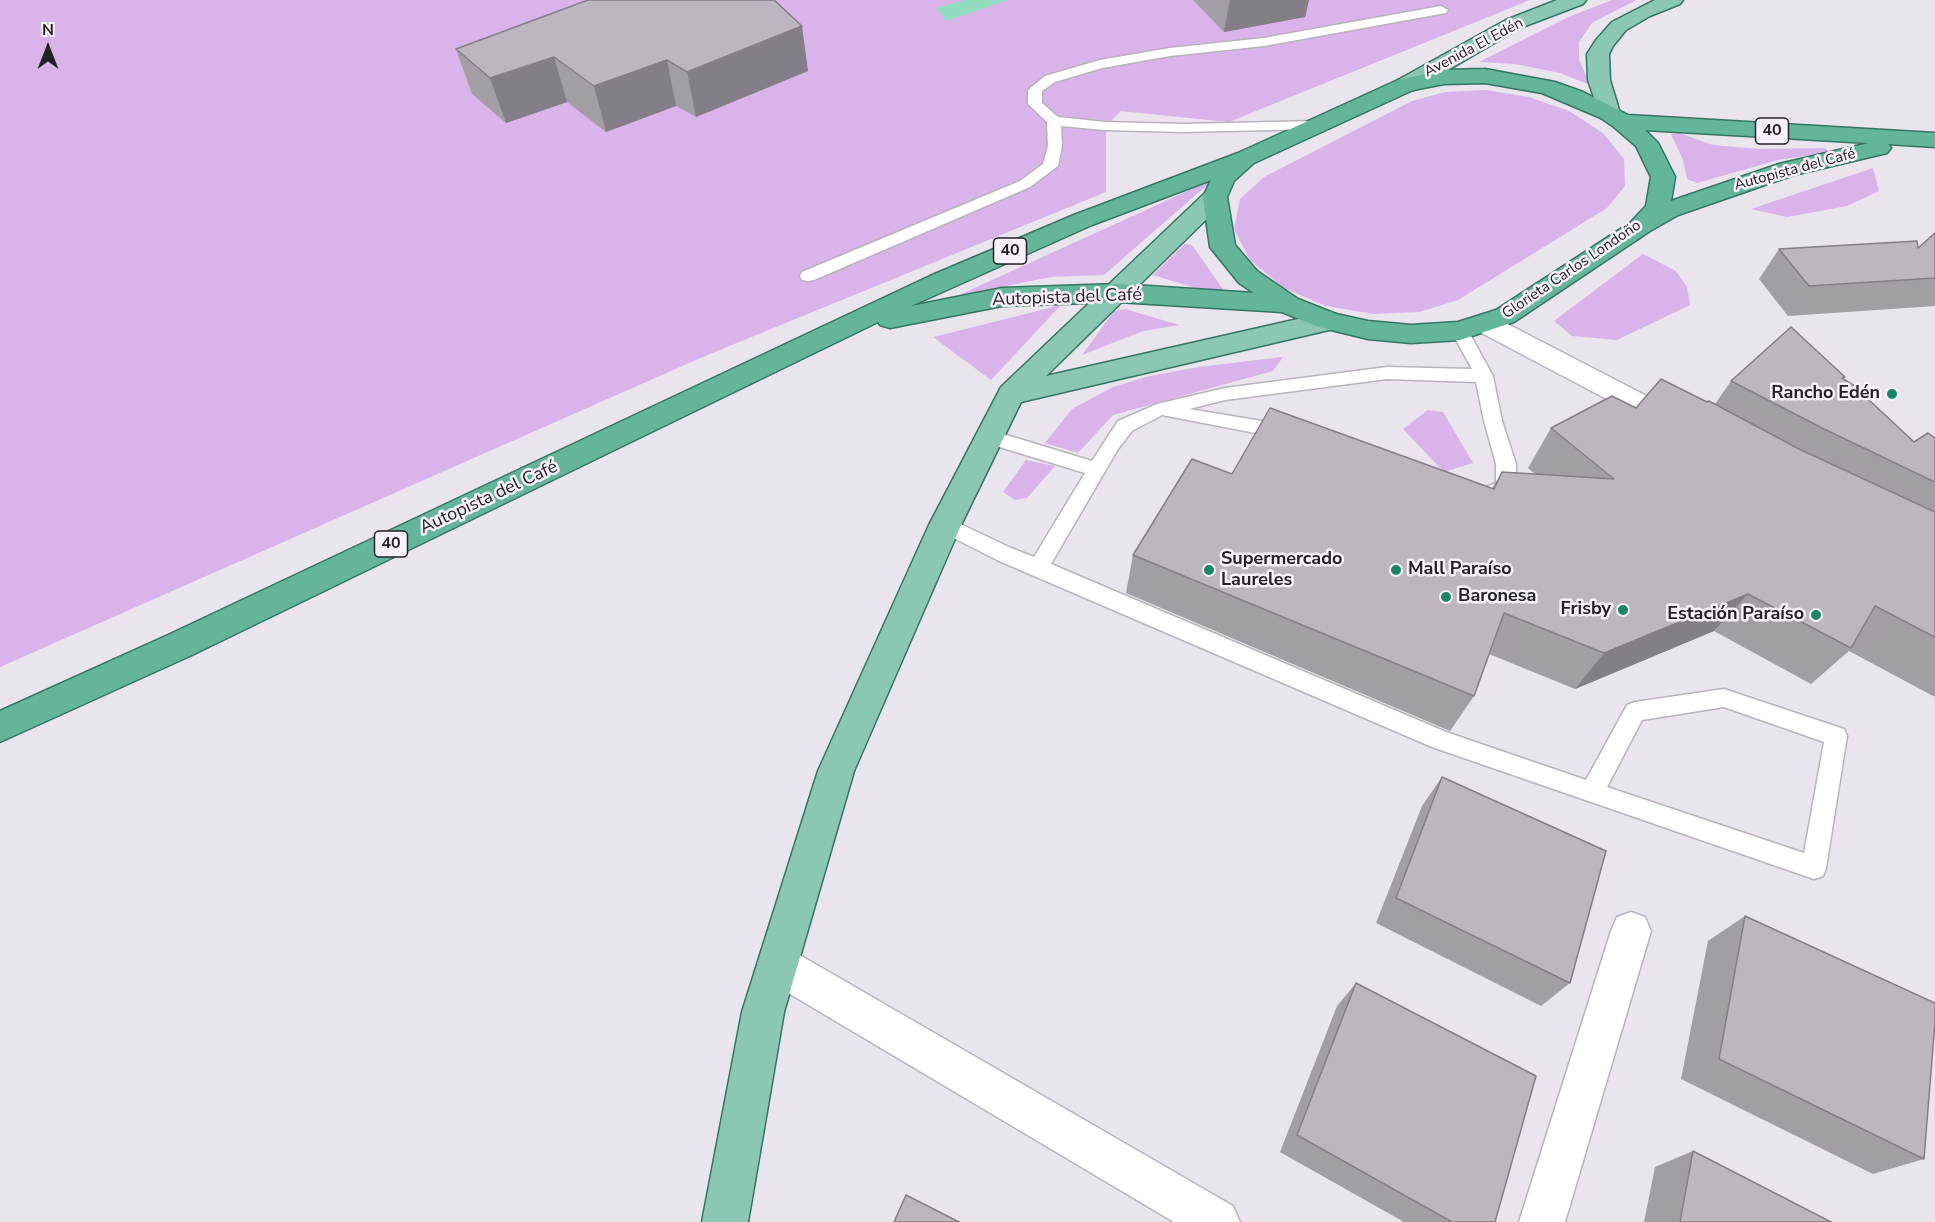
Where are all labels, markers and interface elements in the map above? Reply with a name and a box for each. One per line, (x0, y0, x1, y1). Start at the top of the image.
street label: Avenida El Edén (1421, 14, 1527, 82)
north arrow (18, 18, 78, 78)
text: N (42, 19, 54, 41)
road number: 40 (1756, 118, 1788, 144)
street label: Autopista del Café (1732, 145, 1858, 195)
street label: Glorieta Carlos Londoño (1499, 217, 1645, 323)
road number: 40 (994, 238, 1026, 264)
street label: Autopista del Café (992, 285, 1142, 311)
place label: Rancho Edén (1771, 383, 1880, 405)
marker: Rancho Edén (1885, 387, 1899, 401)
street label: Autopista del Café (417, 457, 561, 539)
road number: 40 (374, 531, 408, 557)
place label: Supermercado Laureles (1221, 549, 1342, 592)
place label: Mall Paraíso (1408, 559, 1512, 581)
marker: Supermercado Laureles (1202, 563, 1216, 577)
marker: Mall Paraíso (1389, 563, 1403, 577)
place label: Baronesa (1458, 586, 1536, 608)
marker: Baronesa (1439, 590, 1453, 604)
place label: Frisby (1561, 599, 1611, 621)
marker: Frisby (1616, 603, 1630, 617)
place label: Estación Paraíso (1667, 604, 1804, 626)
marker: Estación Paraíso (1809, 608, 1823, 622)

